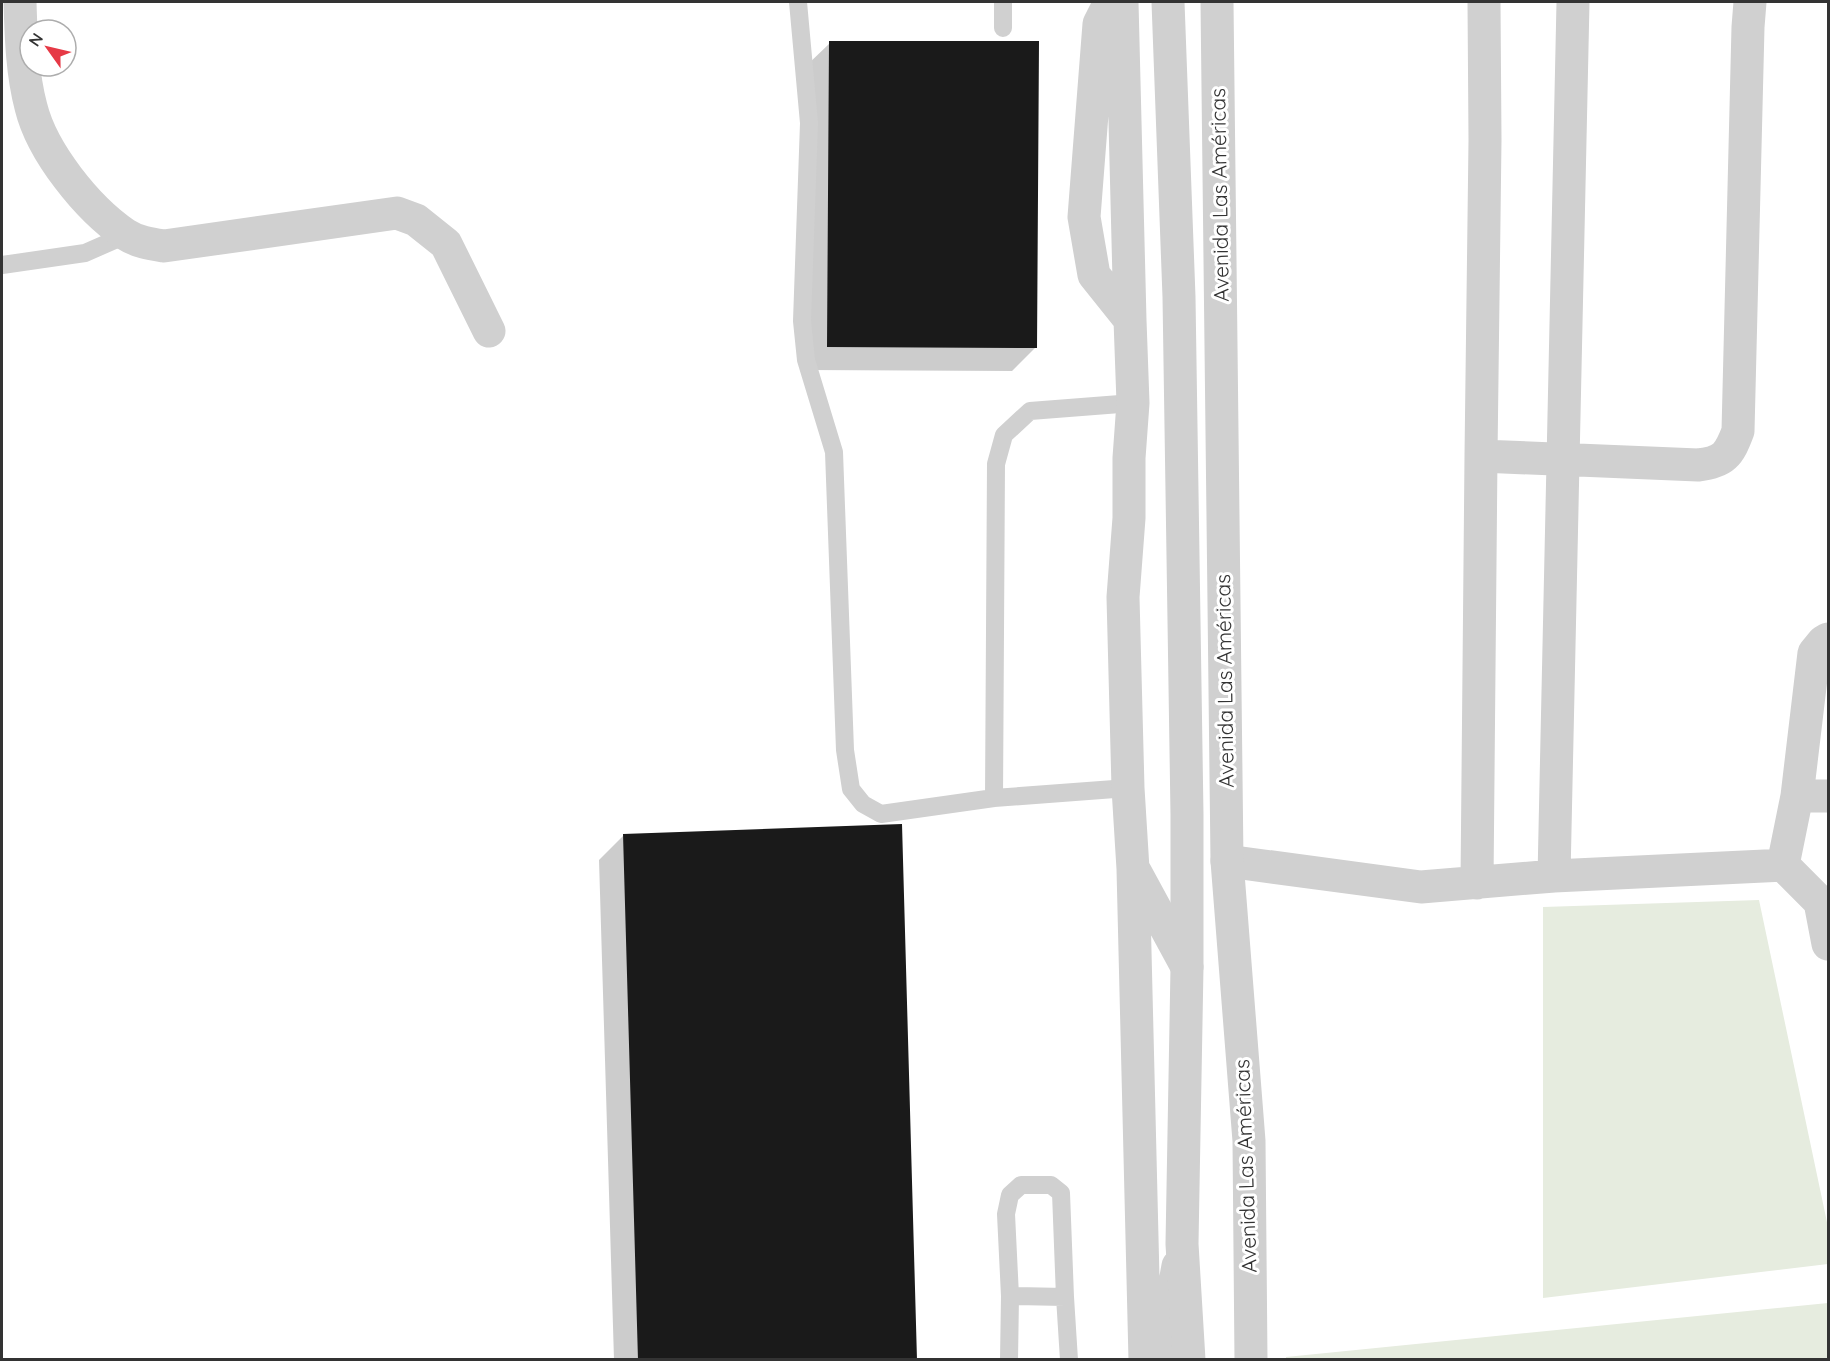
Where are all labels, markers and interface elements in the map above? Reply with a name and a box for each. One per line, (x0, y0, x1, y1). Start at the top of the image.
north arrow (18, 18, 78, 78)
text: N (24, 29, 47, 50)
street label: Avenida Las Américas (1204, 88, 1234, 302)
street label: Avenida Las Américas (1209, 574, 1239, 788)
street label: Avenida Las Américas (1228, 1059, 1262, 1273)

